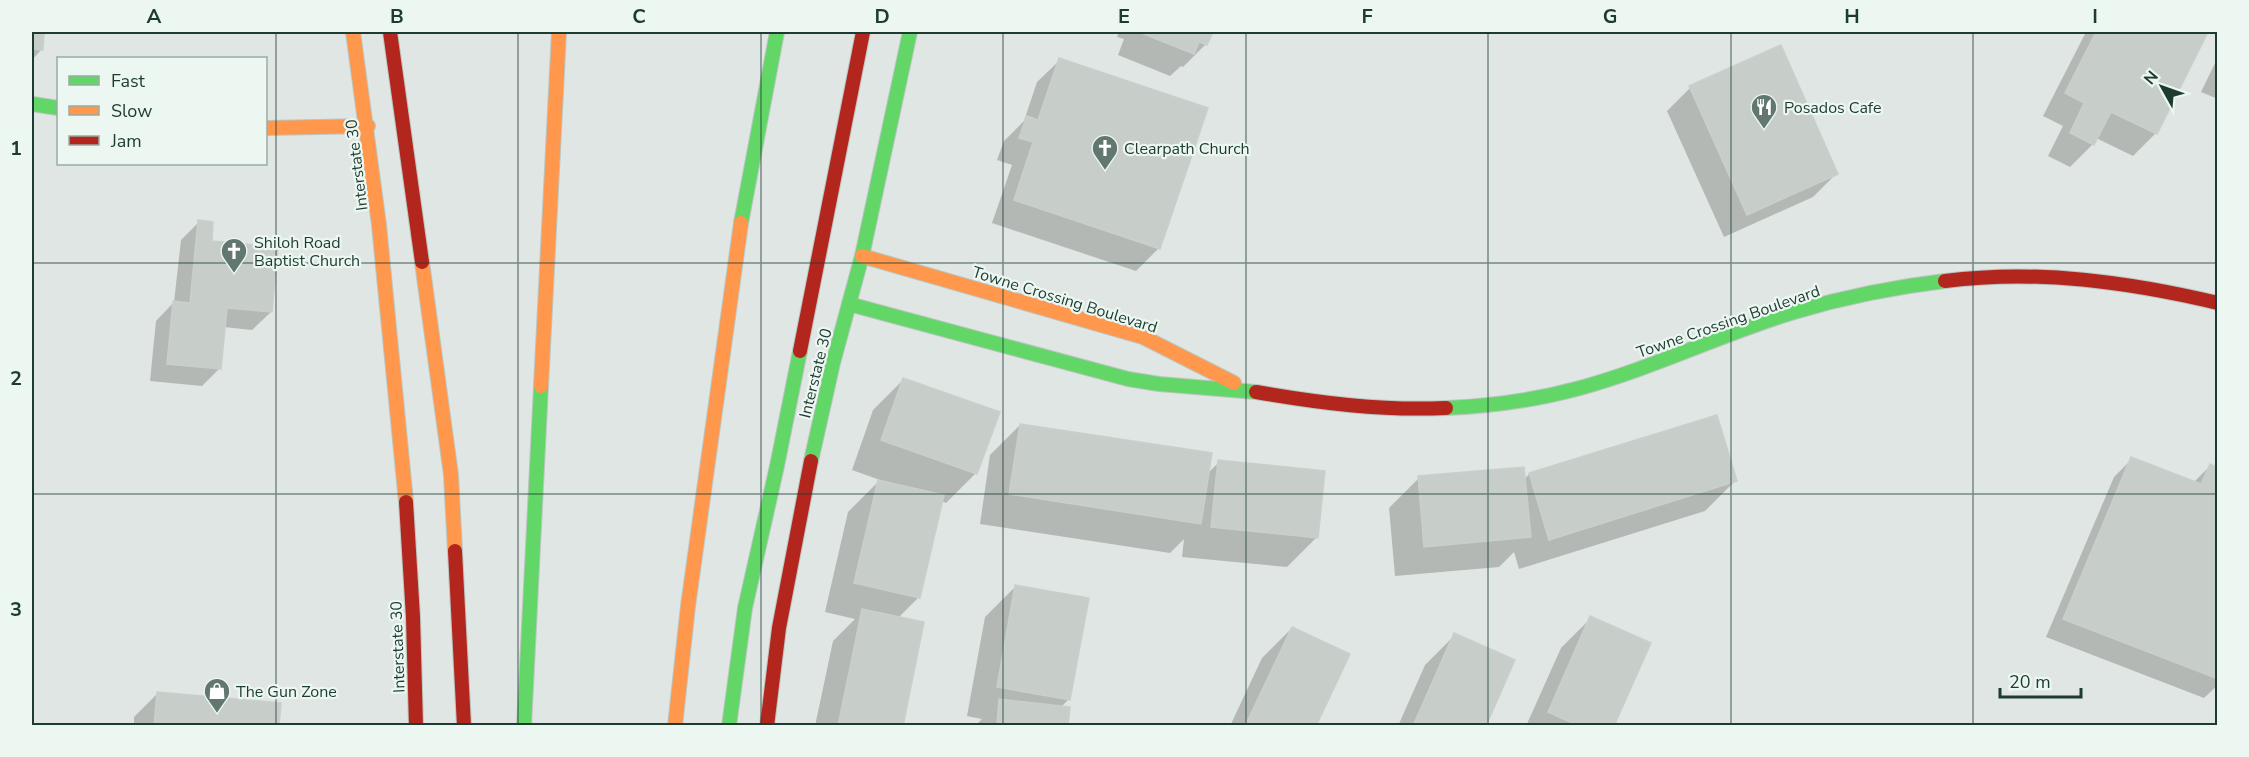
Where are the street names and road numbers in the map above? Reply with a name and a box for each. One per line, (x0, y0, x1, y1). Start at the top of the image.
street label: Interstate 30 (340, 118, 374, 212)
street label: Towne Crossing Boulevard (969, 261, 1160, 339)
street label: Towne Crossing Boulevard (1634, 280, 1823, 364)
street label: Interstate 30 (794, 326, 838, 420)
street label: Interstate 30 (385, 601, 411, 693)

